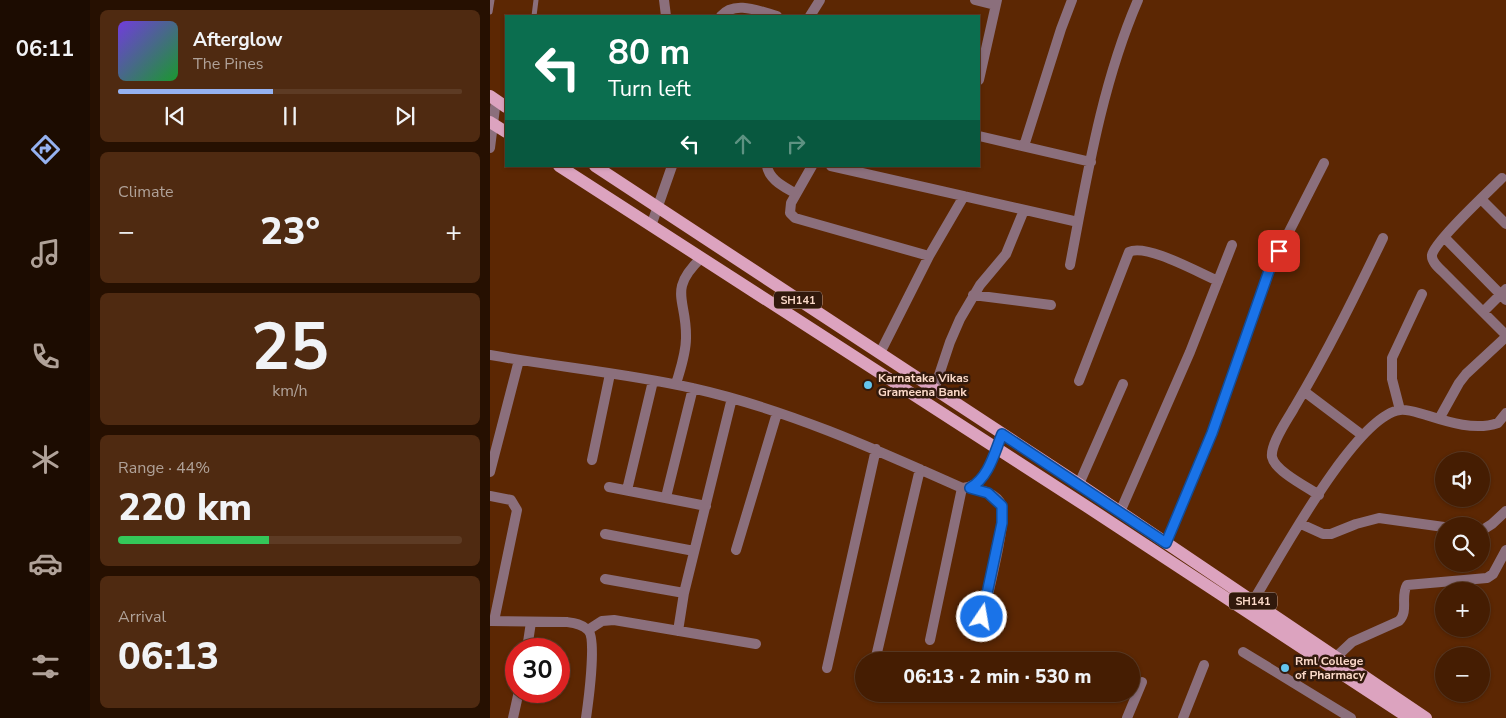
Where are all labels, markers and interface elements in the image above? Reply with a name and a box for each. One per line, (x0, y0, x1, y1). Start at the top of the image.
text: Afterglow (193, 27, 283, 53)
text: 80 m (608, 29, 690, 76)
text: 06:11 (16, 34, 74, 64)
icon: left (525, 35, 590, 100)
text: The Pines (193, 53, 263, 75)
text: Turn left (608, 74, 691, 104)
icon: previous (161, 102, 189, 130)
icon: pause (276, 102, 304, 130)
icon: next (391, 102, 419, 130)
icon: left (676, 130, 704, 158)
icon: ahead (729, 130, 757, 158)
icon: right (782, 130, 810, 158)
icon: directions (28, 132, 63, 167)
text: Climate (118, 181, 173, 203)
text: 23° (260, 206, 320, 257)
text: − (118, 213, 135, 251)
text: + (445, 213, 462, 251)
pin (1258, 230, 1300, 272)
icon: music (28, 236, 63, 271)
icon: arrive (1265, 237, 1293, 265)
road number: SH141 (774, 292, 822, 308)
text: 25 (251, 303, 329, 392)
icon: phone (28, 339, 63, 374)
place label: Karnataka Vikas Grameena Bank (878, 370, 969, 400)
marker: Karnataka Vikas Grameena Bank (862, 379, 874, 391)
text: km/h (272, 380, 308, 402)
icon: climate (28, 442, 63, 477)
map controls (1435, 452, 1490, 702)
button: sound (1435, 452, 1490, 507)
text: Range · 44% (118, 457, 210, 479)
text: 220 km (118, 482, 252, 533)
button: search (1435, 517, 1490, 572)
icon: car (28, 546, 63, 581)
button: + (1435, 582, 1490, 637)
position arrow (955, 590, 1007, 642)
road number: SH141 (1229, 592, 1277, 610)
text: Arrival (118, 606, 166, 628)
text: 06:13 (118, 631, 219, 682)
speed limit sign: 30 (505, 638, 570, 703)
button: − (1435, 647, 1490, 702)
icon: filters (28, 649, 63, 684)
place label: Rml College of Pharmacy (1295, 653, 1365, 683)
marker: Rml College of Pharmacy (1279, 662, 1291, 674)
text: 06:13 · 2 min · 530 m (904, 664, 1091, 690)

